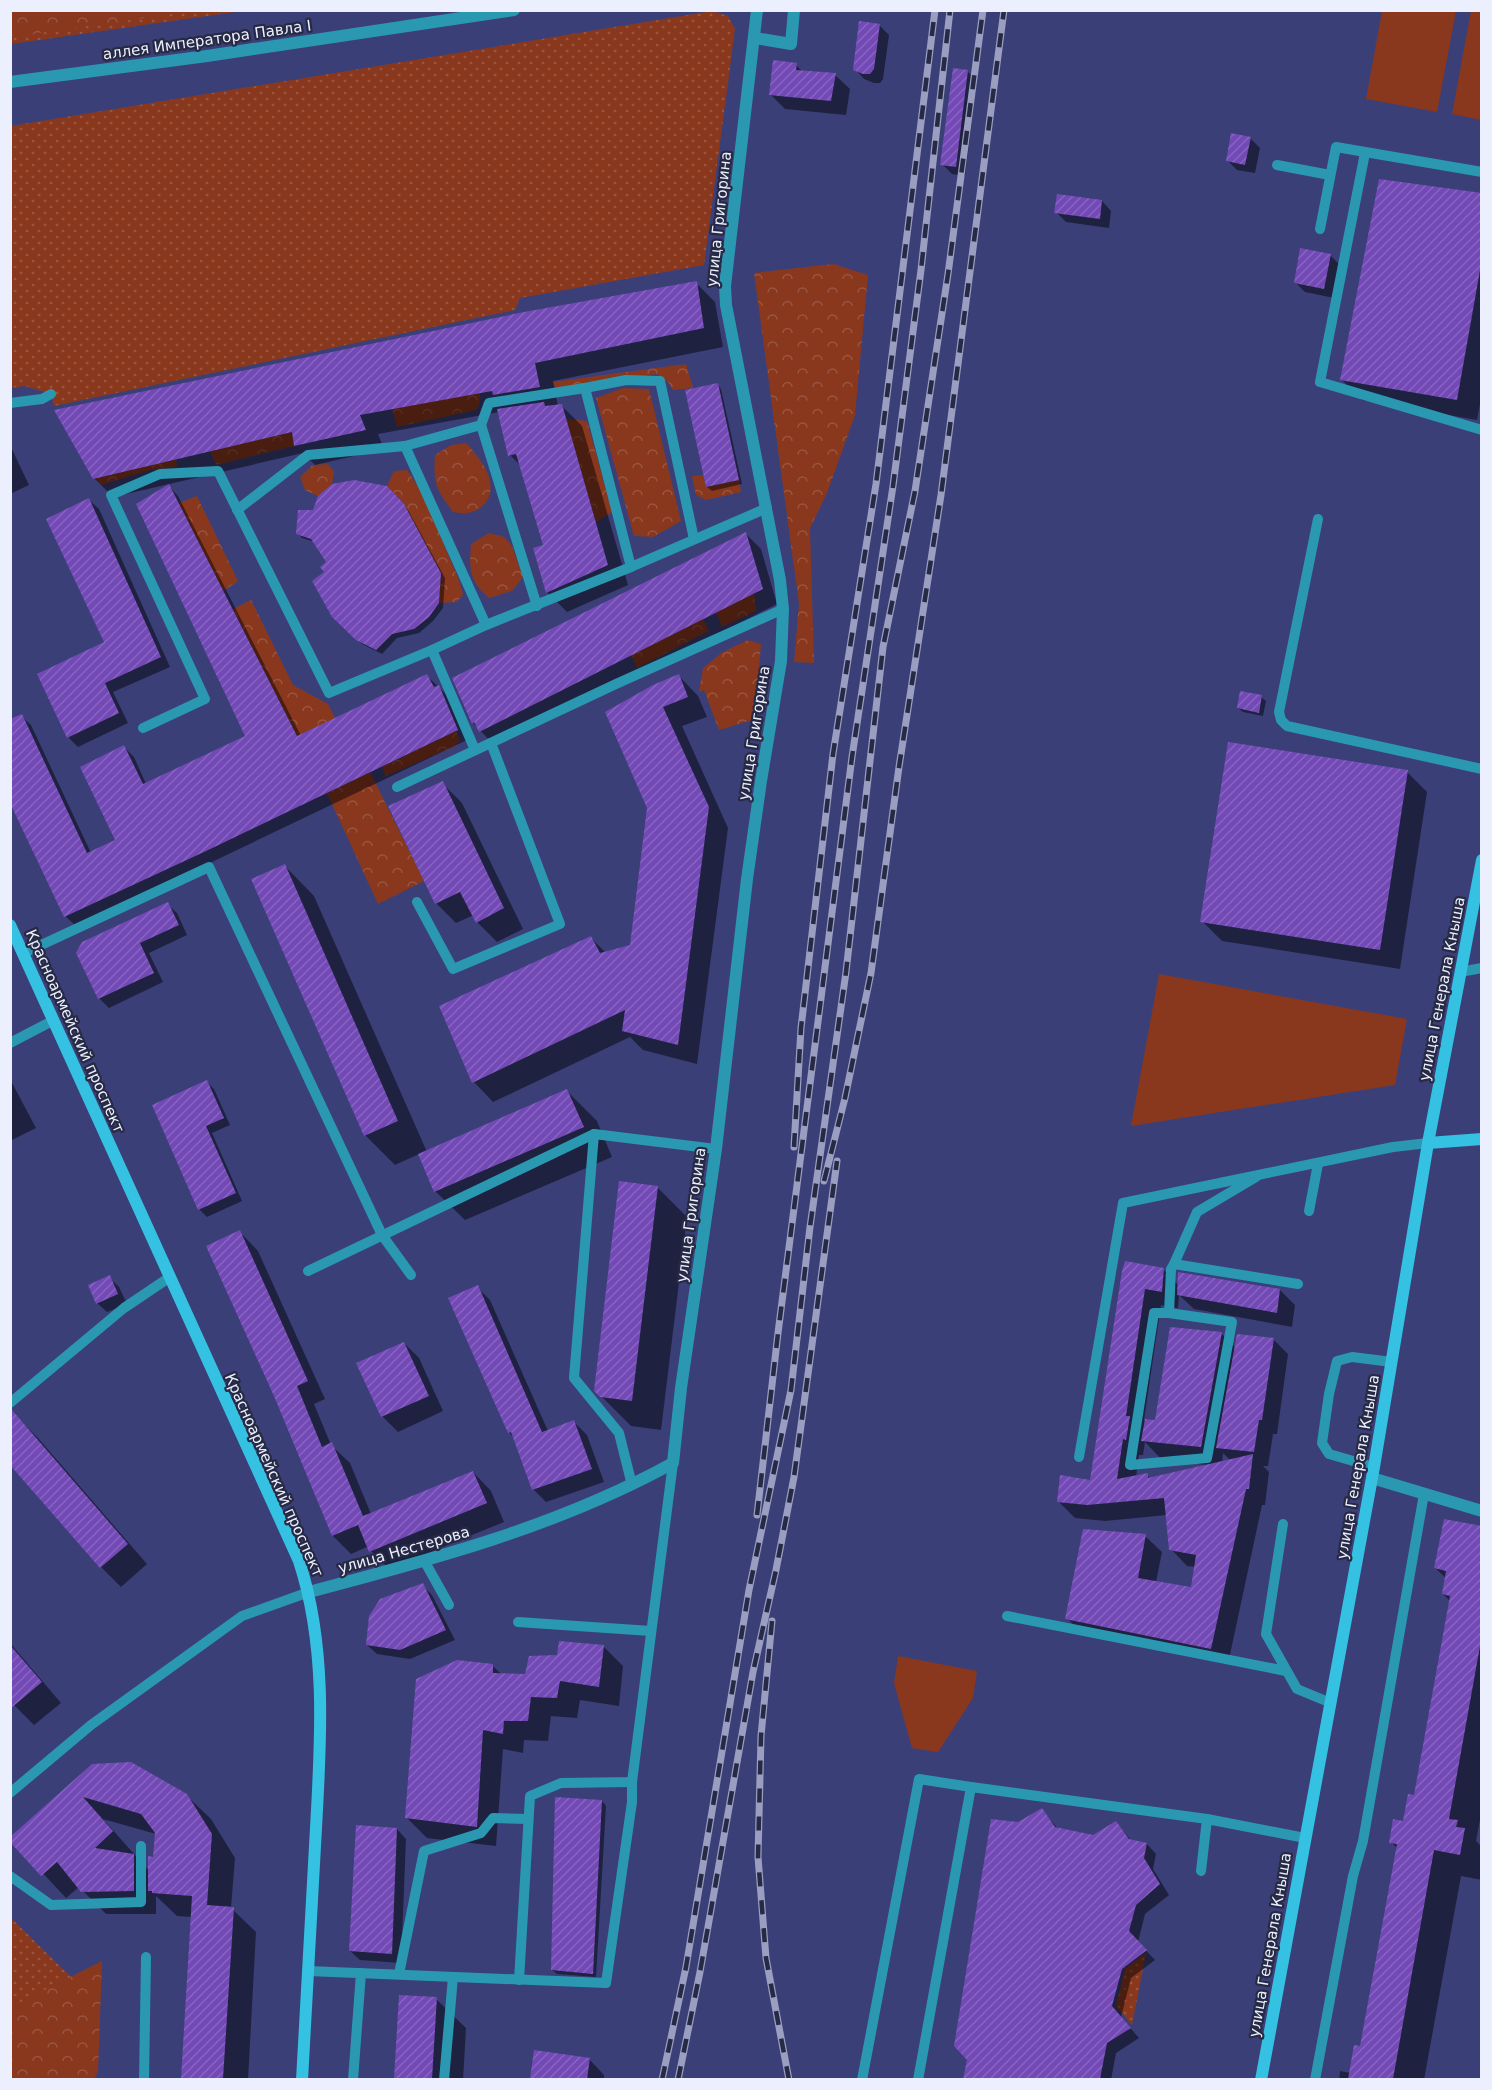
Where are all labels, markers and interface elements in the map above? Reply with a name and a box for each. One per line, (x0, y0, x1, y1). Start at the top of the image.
street label: аллея Императора Павла I (102, 16, 312, 64)
street label: улица Григорина (703, 150, 735, 288)
street label: улица Григорина (734, 664, 774, 802)
street label: улица Генерала Кныша (1415, 895, 1469, 1083)
street label: Красноармейский проспект (22, 926, 128, 1136)
street label: улица Григорина (673, 1146, 709, 1284)
street label: Красноармейский проспект (221, 1370, 327, 1580)
street label: улица Генерала Кныша (1333, 1373, 1383, 1561)
street label: улица Нестерова (336, 1523, 472, 1577)
street label: улица Генерала Кныша (1245, 1851, 1295, 2039)

